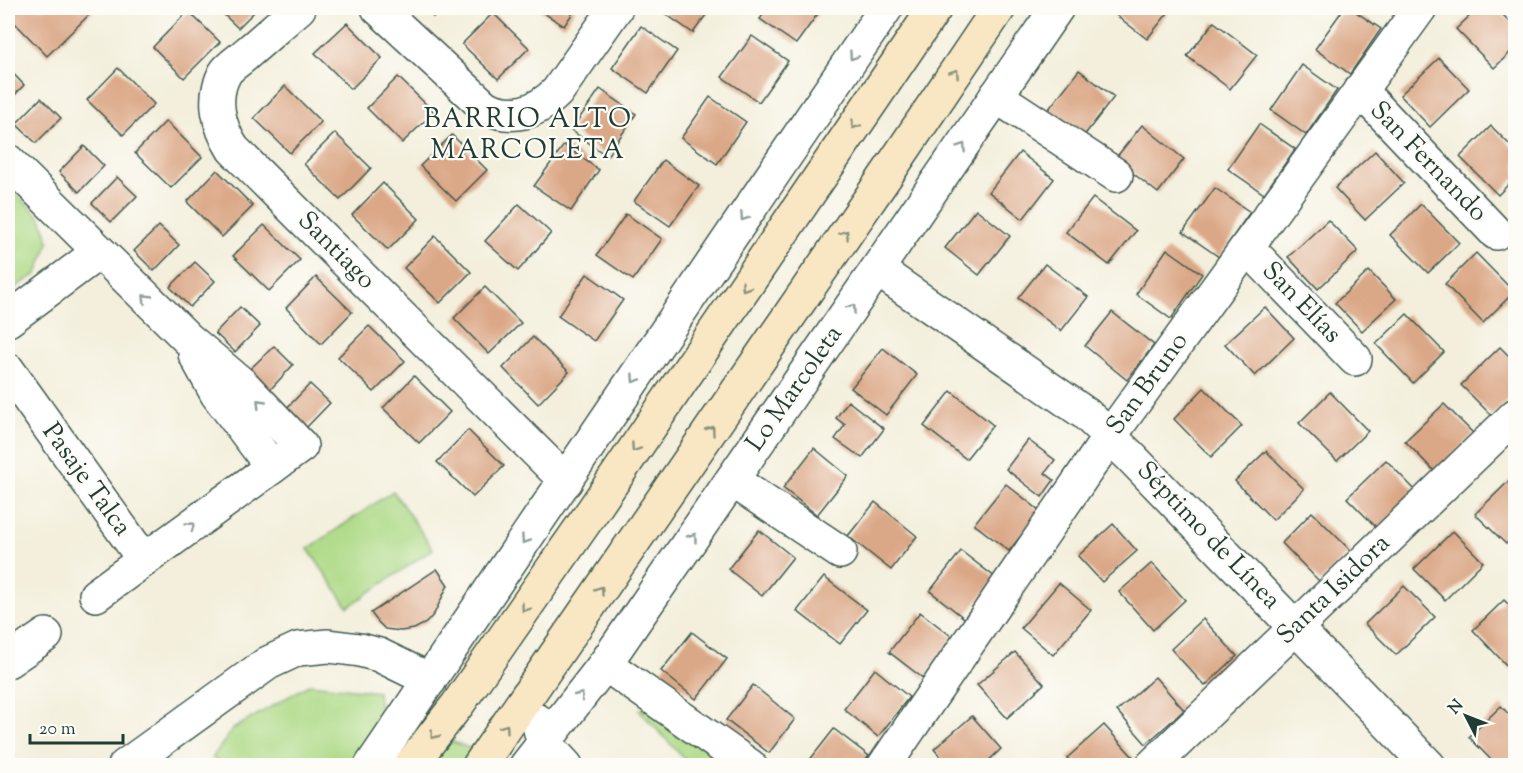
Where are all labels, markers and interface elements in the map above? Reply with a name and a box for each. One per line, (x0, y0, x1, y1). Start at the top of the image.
one-way arrow (849, 50, 861, 60)
one-way arrow (948, 69, 959, 80)
street label: San Fernando (1361, 93, 1495, 231)
district label: BARRIO ALTO MARCOLETA (424, 101, 632, 171)
one-way arrow (851, 119, 862, 130)
one-way arrow (954, 142, 965, 153)
street label: Santiago (289, 204, 383, 298)
one-way arrow (740, 211, 751, 222)
one-way arrow (838, 230, 849, 241)
street label: San Elías (1253, 254, 1349, 352)
one-way arrow (741, 280, 752, 291)
one-way arrow (142, 295, 153, 306)
one-way arrow (845, 303, 856, 314)
street label: Lo Marcoleta (738, 318, 852, 460)
street label: San Bruno (1098, 325, 1198, 443)
one-way arrow (631, 372, 642, 383)
one-way arrow (257, 400, 268, 411)
street label: Pasaje Talca (32, 416, 140, 544)
one-way arrow (704, 425, 715, 436)
one-way arrow (632, 441, 643, 452)
street label: Séptimo de Línea (1128, 454, 1288, 618)
one-way arrow (185, 522, 196, 533)
street label: Santa Isidora (1269, 526, 1399, 654)
one-way arrow (521, 533, 532, 544)
one-way arrow (686, 533, 697, 544)
one-way arrow (593, 586, 604, 597)
one-way arrow (521, 602, 532, 613)
north arrow (1436, 686, 1496, 746)
one-way arrow (573, 692, 584, 703)
text: N (1444, 695, 1470, 720)
scale bar (30, 707, 123, 745)
text: 20 m (39, 717, 76, 743)
one-way arrow (498, 723, 509, 734)
one-way arrow (430, 728, 441, 739)

